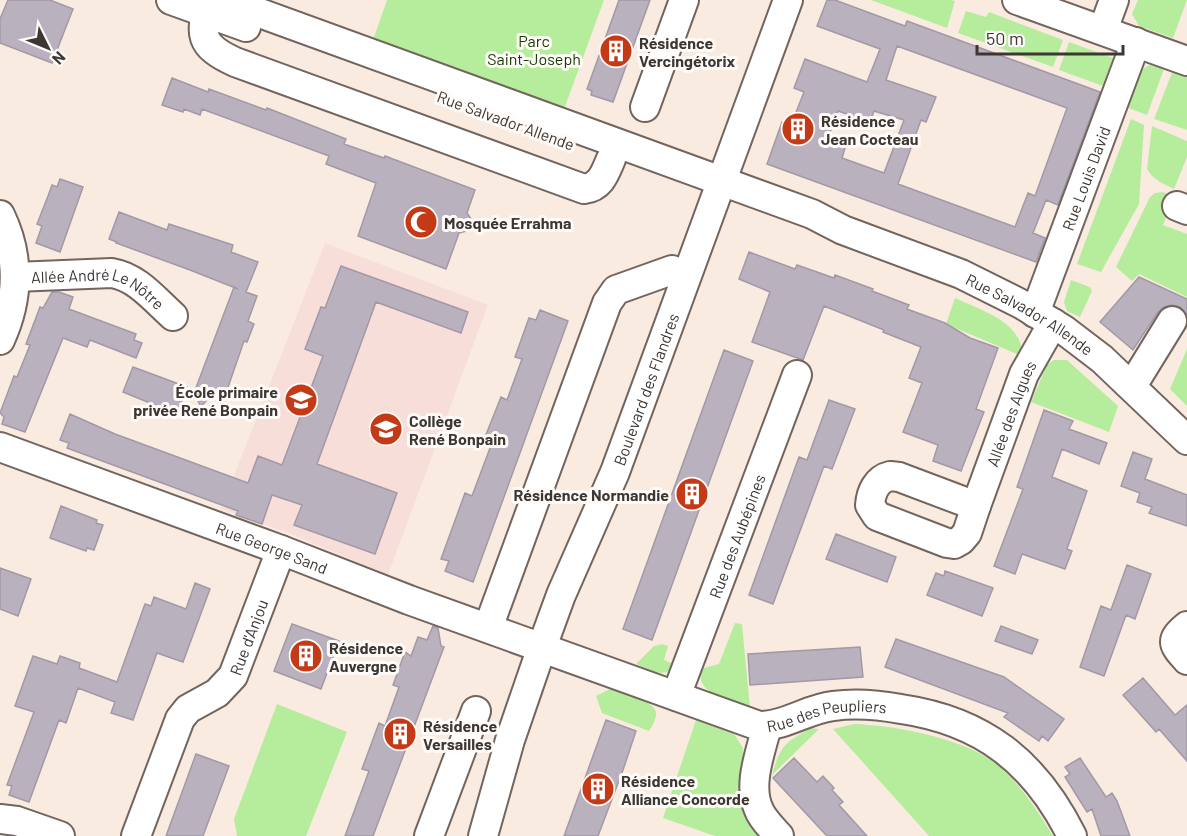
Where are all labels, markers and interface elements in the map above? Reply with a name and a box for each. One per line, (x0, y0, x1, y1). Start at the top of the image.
north arrow (18, 18, 78, 78)
scale bar (977, 18, 1122, 56)
text: 50 m (986, 27, 1024, 49)
park label: Parc Saint-Joseph (487, 31, 581, 68)
building icon: Résidence Vercingétorix (598, 33, 634, 69)
place label: Résidence Vercingétorix (639, 33, 736, 70)
text: N (49, 48, 70, 69)
street label: Rue Salvador Allende (435, 86, 577, 154)
building icon: Résidence Jean Cocteau (780, 111, 816, 147)
place label: Résidence Jean Cocteau (821, 111, 918, 148)
street label: Rue Louis David (1057, 123, 1113, 233)
mosque icon: Mosquée Errahma (403, 204, 439, 240)
place label: Mosquée Errahma (444, 213, 571, 232)
street label: Allée André Le Nôtre (31, 263, 169, 313)
street label: Rue Salvador Allende (963, 269, 1097, 359)
street label: Boulevard des Flandres (609, 310, 682, 468)
street label: Allée des Algues (982, 357, 1039, 469)
place label: École primaire privée René Bonpain (133, 382, 278, 419)
school or university icon: École primaire privée René Bonpain (283, 382, 319, 418)
school or university icon: Collège René Bonpain (368, 411, 404, 447)
place label: Collège René Bonpain (409, 411, 506, 448)
street label: Rue des Aubépines (704, 471, 768, 601)
building icon: Résidence Normandie (674, 476, 710, 512)
place label: Résidence Normandie (514, 485, 669, 504)
street label: Rue George Sand (214, 518, 331, 577)
street label: Rue d'Anjou (225, 596, 271, 678)
building icon: Résidence Auvergne (288, 638, 324, 674)
place label: Résidence Auvergne (329, 638, 403, 675)
street label: Rue des Peupliers (765, 695, 888, 735)
building icon: Résidence Versailles (382, 716, 418, 752)
place label: Résidence Versailles (423, 716, 497, 753)
building icon: Résidence Alliance Concorde (580, 771, 616, 807)
place label: Résidence Alliance Concorde (621, 771, 750, 808)

